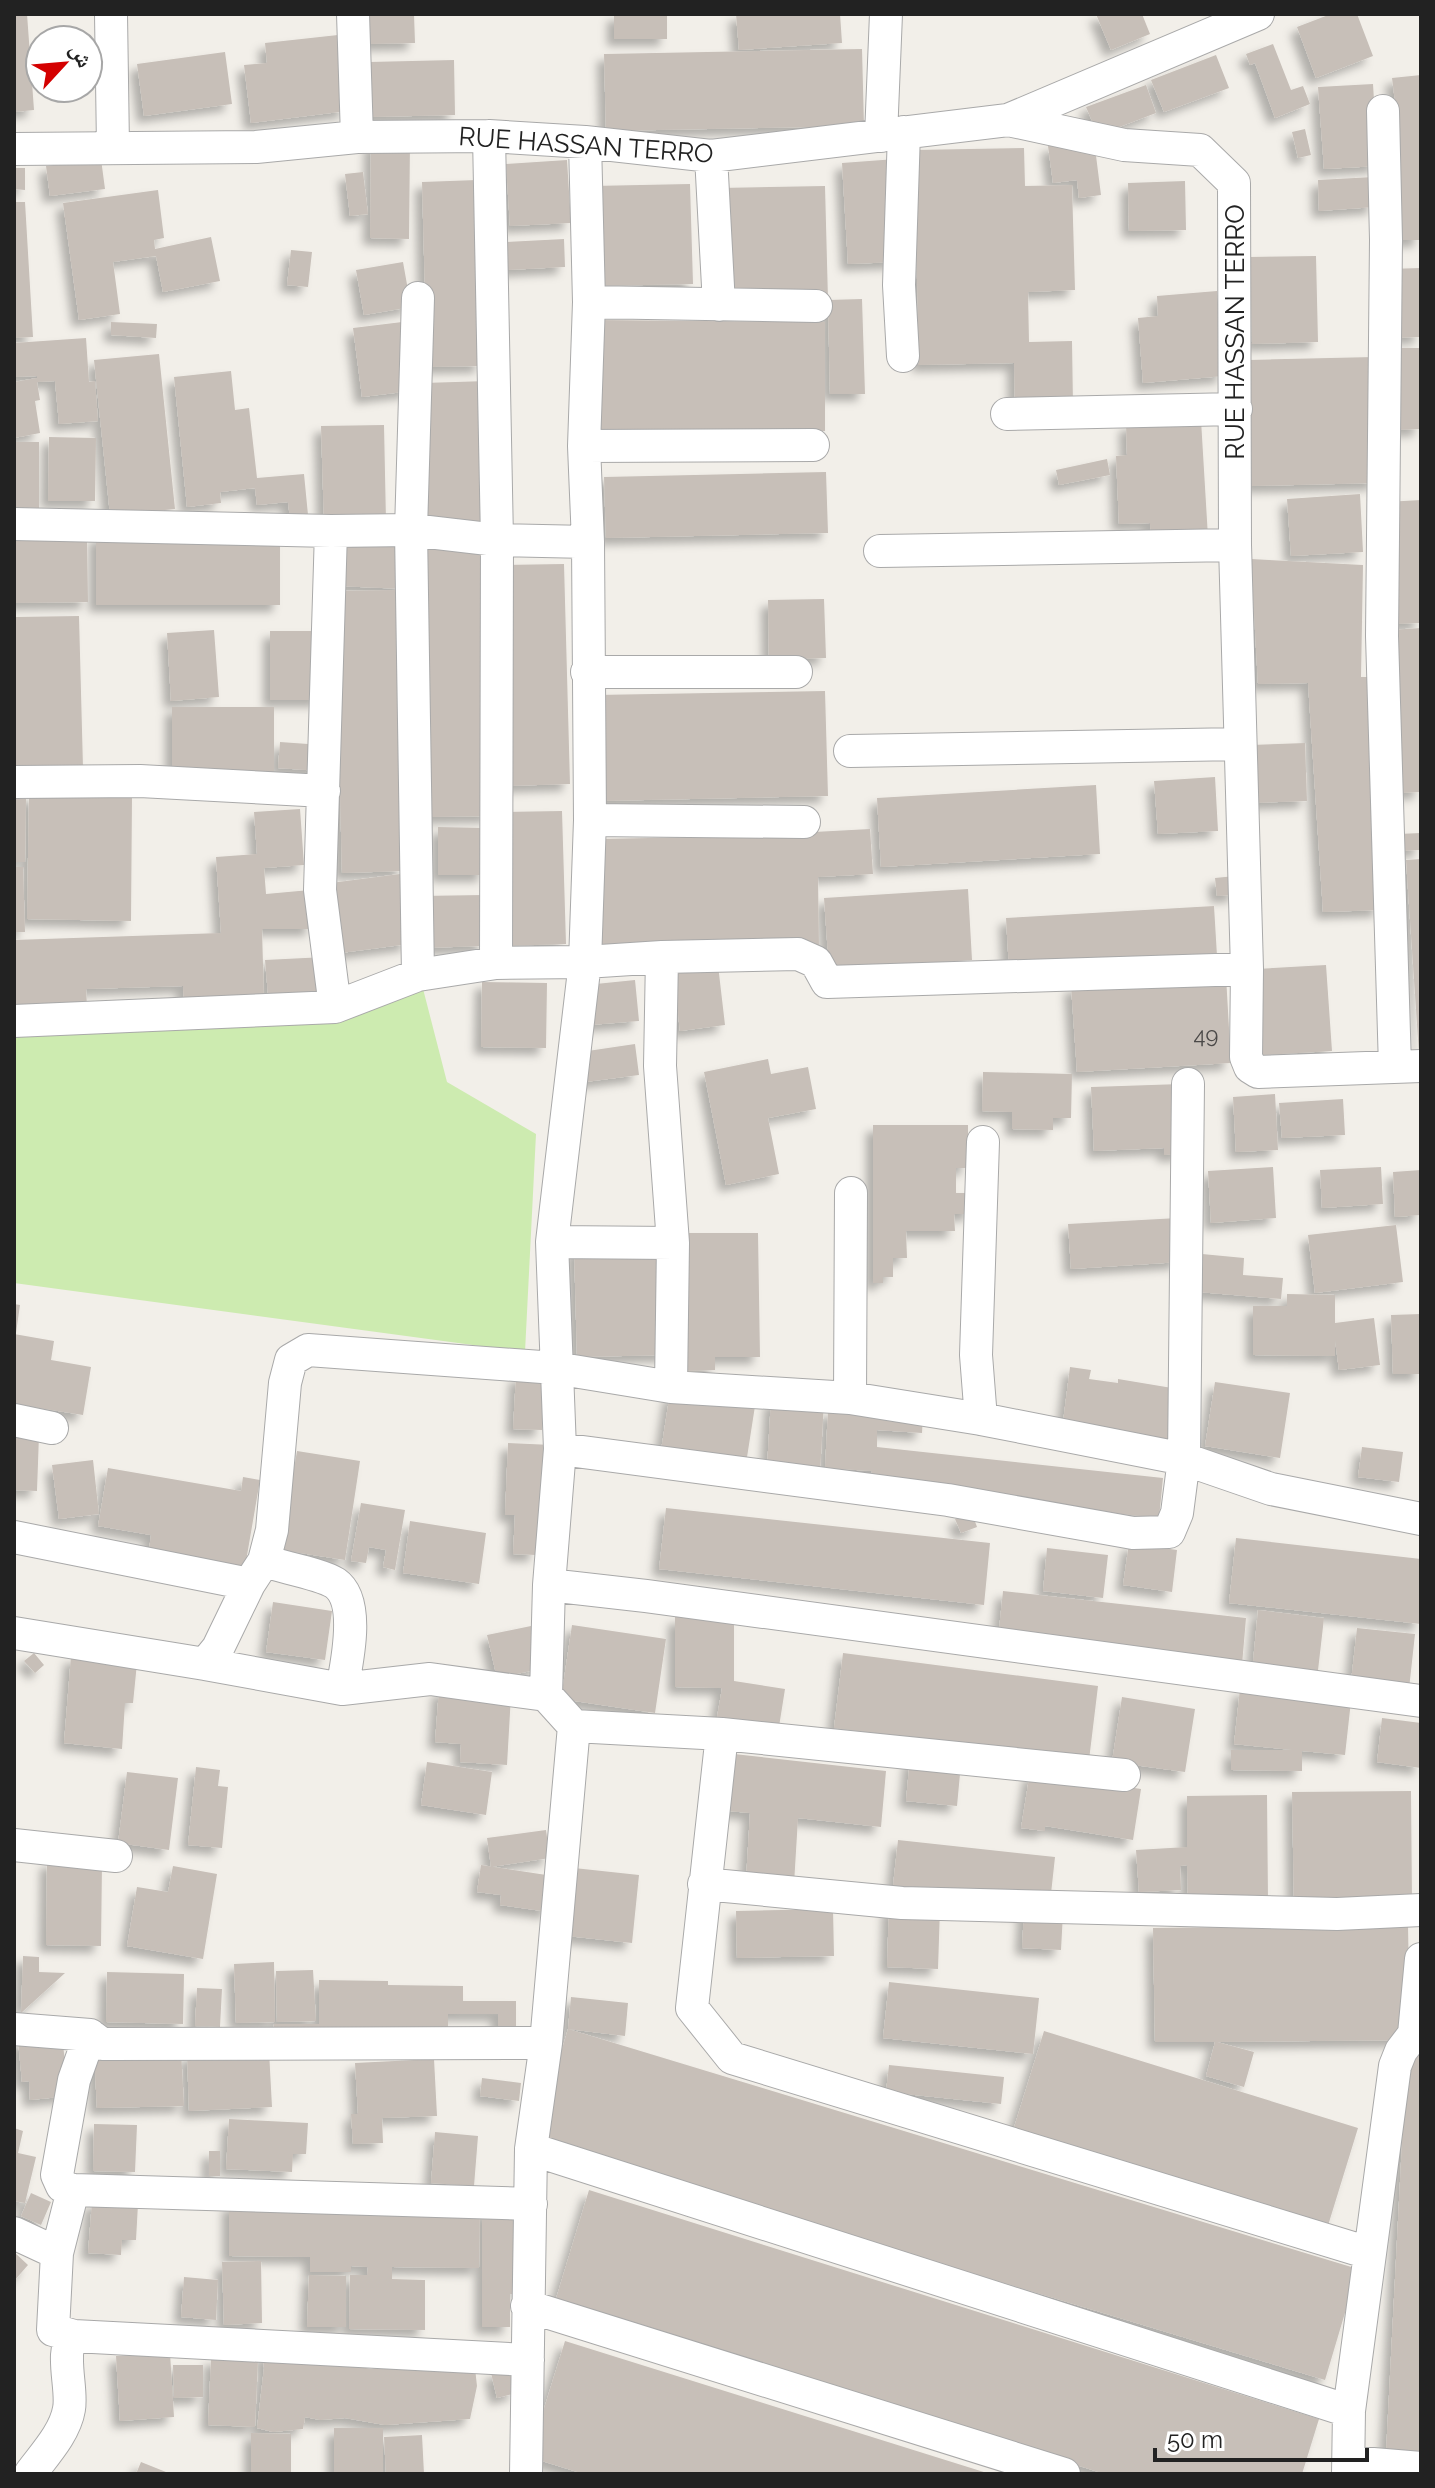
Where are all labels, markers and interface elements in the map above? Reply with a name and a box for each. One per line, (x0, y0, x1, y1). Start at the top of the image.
north arrow (24, 24, 104, 104)
text: ش (64, 39, 99, 72)
street label: RUE HASSAN TERRO (458, 121, 714, 169)
street label: RUE HASSAN TERRO (1220, 204, 1250, 460)
house number: 49 (1194, 1022, 1218, 1048)
scale bar (1155, 2412, 1367, 2462)
text: 50 m (1167, 2425, 1223, 2454)

